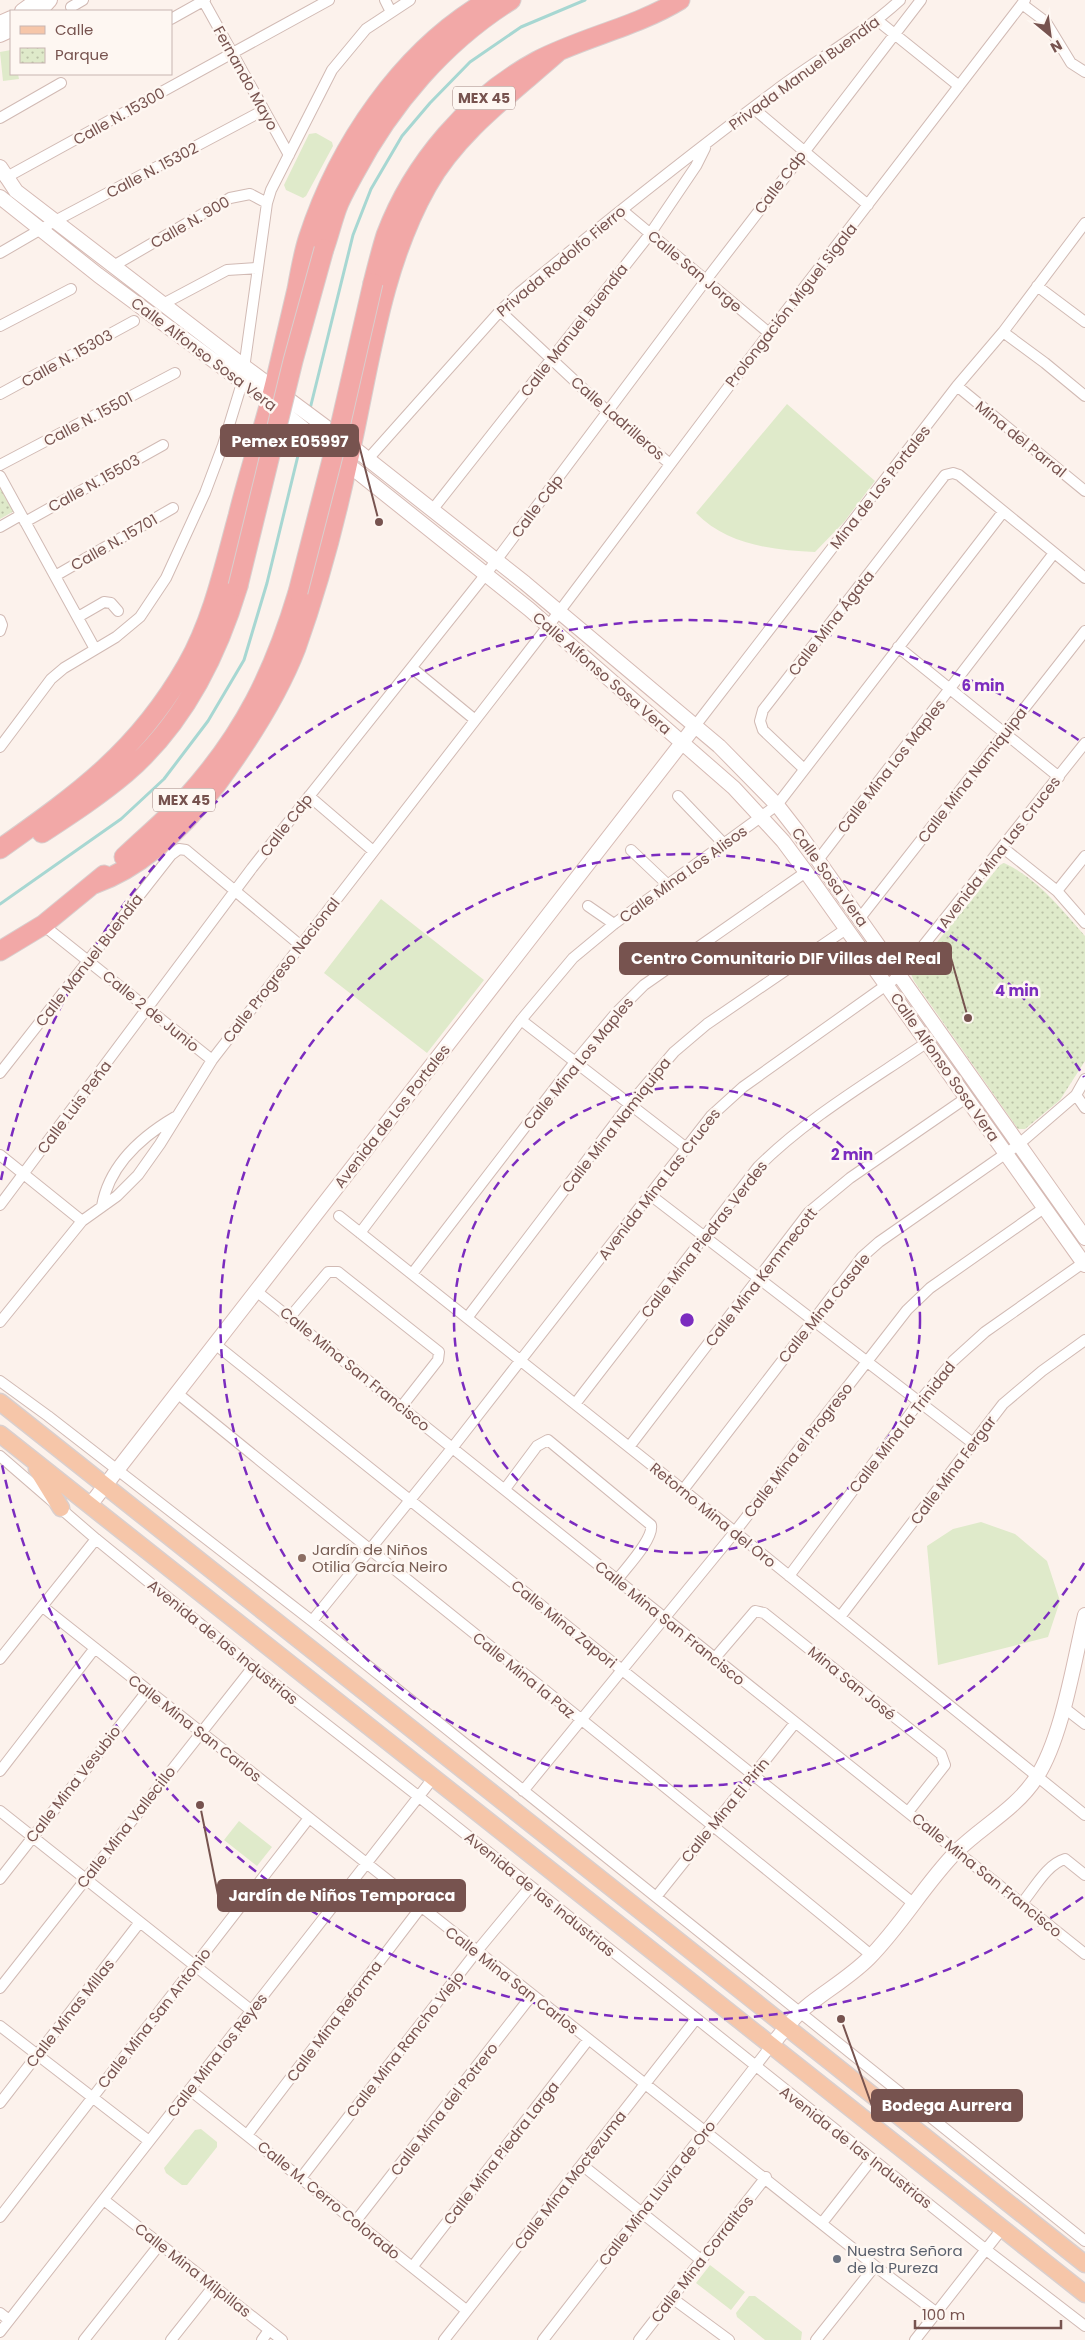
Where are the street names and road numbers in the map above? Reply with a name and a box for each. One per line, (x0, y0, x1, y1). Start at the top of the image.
street label: Privada Manuel Buendía (724, 11, 884, 135)
street label: Fernando Mayo (209, 22, 283, 134)
street label: Calle N. 15300 (69, 82, 169, 150)
road number: MEX 45 (453, 86, 515, 110)
street label: Calle N. 15302 (102, 137, 202, 203)
street label: Calle Cdp (749, 146, 811, 218)
street label: Calle N. 900 (146, 191, 234, 253)
street label: Privada Rodolfo Fierro (492, 201, 630, 321)
street label: Prolongación Miguel Sigala (720, 219, 862, 391)
street label: Calle San Jorge (643, 225, 747, 317)
street label: Calle Manuel Buendía (515, 259, 633, 401)
street label: Calle Alfonso Sosa Vera (127, 292, 281, 416)
street label: Calle N. 15303 (18, 324, 116, 392)
street label: Calle Ladrilleros (567, 371, 670, 465)
street label: Calle N. 15501 (40, 387, 136, 451)
street label: Mina del Parral (971, 396, 1071, 482)
street label: Mina de Los Portales (825, 421, 935, 553)
street label: Calle N. 15503 (44, 449, 144, 517)
street label: Calle Cdp (506, 470, 568, 542)
street label: Calle N. 15701 (67, 509, 161, 575)
street label: Calle Mina Ágata (783, 566, 879, 680)
street label: Calle Alfonso Sosa Vera (528, 607, 676, 739)
street label: Calle Mina Los Maples (832, 695, 950, 837)
street label: Calle Mina Namiquipa (913, 703, 1031, 847)
street label: Avenida Mina Las Cruces (933, 772, 1065, 932)
road number: MEX 45 (153, 788, 215, 812)
street label: Calle Cdp (255, 789, 317, 861)
street label: Calle Mina Los Alisos (615, 820, 751, 928)
street label: Calle Sosa Vera (787, 823, 873, 931)
street label: Calle Manuel Buendía (30, 889, 148, 1031)
street label: Calle Progreso Nacional (218, 893, 344, 1047)
street label: Calle 2 de Junio (98, 965, 204, 1057)
street label: Calle Alfonso Sosa Vera (886, 988, 1004, 1146)
street label: Calle Mina Los Maples (518, 992, 638, 1134)
street label: Avenida de Los Portales (329, 1040, 455, 1192)
street label: Calle Mina Namiquipa (557, 1053, 675, 1197)
street label: Calle Luis Peña (32, 1056, 116, 1158)
street label: Avenida Mina Las Cruces (593, 1104, 725, 1264)
street label: Calle Mina Piedras Verdes (636, 1156, 772, 1322)
street label: Calle Mina Kemmecott (700, 1203, 822, 1351)
street label: Calle Mina Casale (773, 1249, 875, 1367)
street label: Calle Mina San Francisco (276, 1302, 434, 1436)
street label: Calle Mina la Trinidad (844, 1357, 960, 1497)
street label: Calle Mina el Progreso (739, 1378, 857, 1522)
street label: Calle Mina Fergar (905, 1411, 1001, 1529)
street label: Retorno Mina del Oro (645, 1458, 781, 1572)
street label: Calle Mina San Francisco (591, 1556, 749, 1690)
street label: Avenida de las Industrias (143, 1575, 303, 1709)
street label: Calle Mina Zapori (507, 1575, 621, 1673)
street label: Calle Mina la Paz (468, 1627, 580, 1723)
street label: Mina San José (804, 1641, 900, 1725)
street label: Calle Mina San Carlos (124, 1669, 266, 1787)
street label: Calle Mina Vesubio (21, 1721, 125, 1847)
street label: Calle Mina El Pirin (676, 1753, 774, 1867)
street label: Calle Mina Vallecillo (72, 1762, 180, 1892)
street label: Calle Mina San Francisco (908, 1808, 1066, 1942)
street label: Avenida de las Industrias (460, 1827, 620, 1961)
street label: Calle Mina San Carlos (441, 1921, 583, 2039)
street label: Calle Mina San Antonio (92, 1943, 216, 2093)
street label: Calle Minas Millas (21, 1954, 119, 2072)
street label: Calle Mina Reforma (281, 1956, 387, 2086)
street label: Calle Mina Rancho Viejo (341, 1966, 469, 2122)
street label: Calle Mina los Reyes (162, 1989, 272, 2121)
street label: Calle Mina del Potrero (385, 2038, 503, 2180)
street label: Calle Mina Piedra Larga (438, 2077, 564, 2229)
street label: Avenida de las Industrias (775, 2081, 937, 2213)
street label: Calle Mina Moctezuma (509, 2106, 631, 2254)
street label: Calle Mina Lluvia de Oro (594, 2116, 720, 2270)
street label: Calle M. Cerro Colorado (253, 2136, 405, 2264)
street label: Calle Mina Corralitos (646, 2191, 758, 2327)
street label: Calle Mina Milpillas (130, 2218, 256, 2322)

